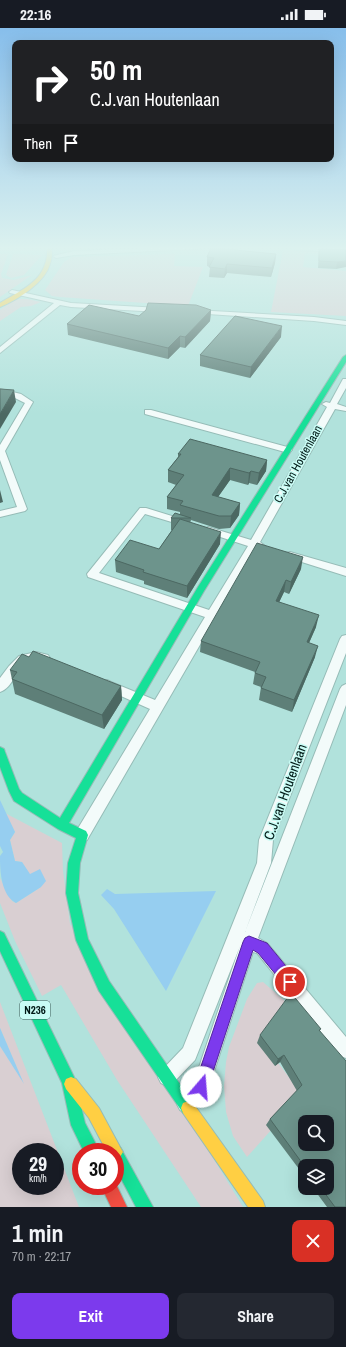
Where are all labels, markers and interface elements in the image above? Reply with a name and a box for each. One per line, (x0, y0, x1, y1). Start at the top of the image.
text: 22:16 (20, 4, 51, 25)
text: 50 m (90, 51, 142, 89)
icon: right (24, 56, 76, 108)
text: C.J.van Houtenlaan (90, 87, 220, 112)
icon: arrive (60, 132, 82, 154)
text: Then (24, 133, 52, 154)
street label: C.J.van Houtenlaan (270, 422, 326, 506)
street label: C.J.van Houtenlaan (259, 742, 311, 842)
pin (273, 965, 307, 999)
icon: arrive (279, 971, 301, 993)
road number: N236 (20, 1001, 50, 1019)
position arrow (180, 1066, 222, 1108)
map controls (298, 1115, 334, 1195)
button: search (298, 1115, 334, 1151)
speed limit sign: 30 (72, 1143, 124, 1195)
text: 29 (29, 1150, 47, 1177)
button: layers (298, 1159, 334, 1195)
text: km/h (29, 1172, 47, 1185)
text: 1 min (12, 1217, 63, 1249)
button: close (292, 1220, 334, 1262)
text: 70 m · 22:17 (12, 1248, 71, 1265)
button: Exit (12, 1293, 169, 1339)
button: Share (177, 1293, 334, 1339)

